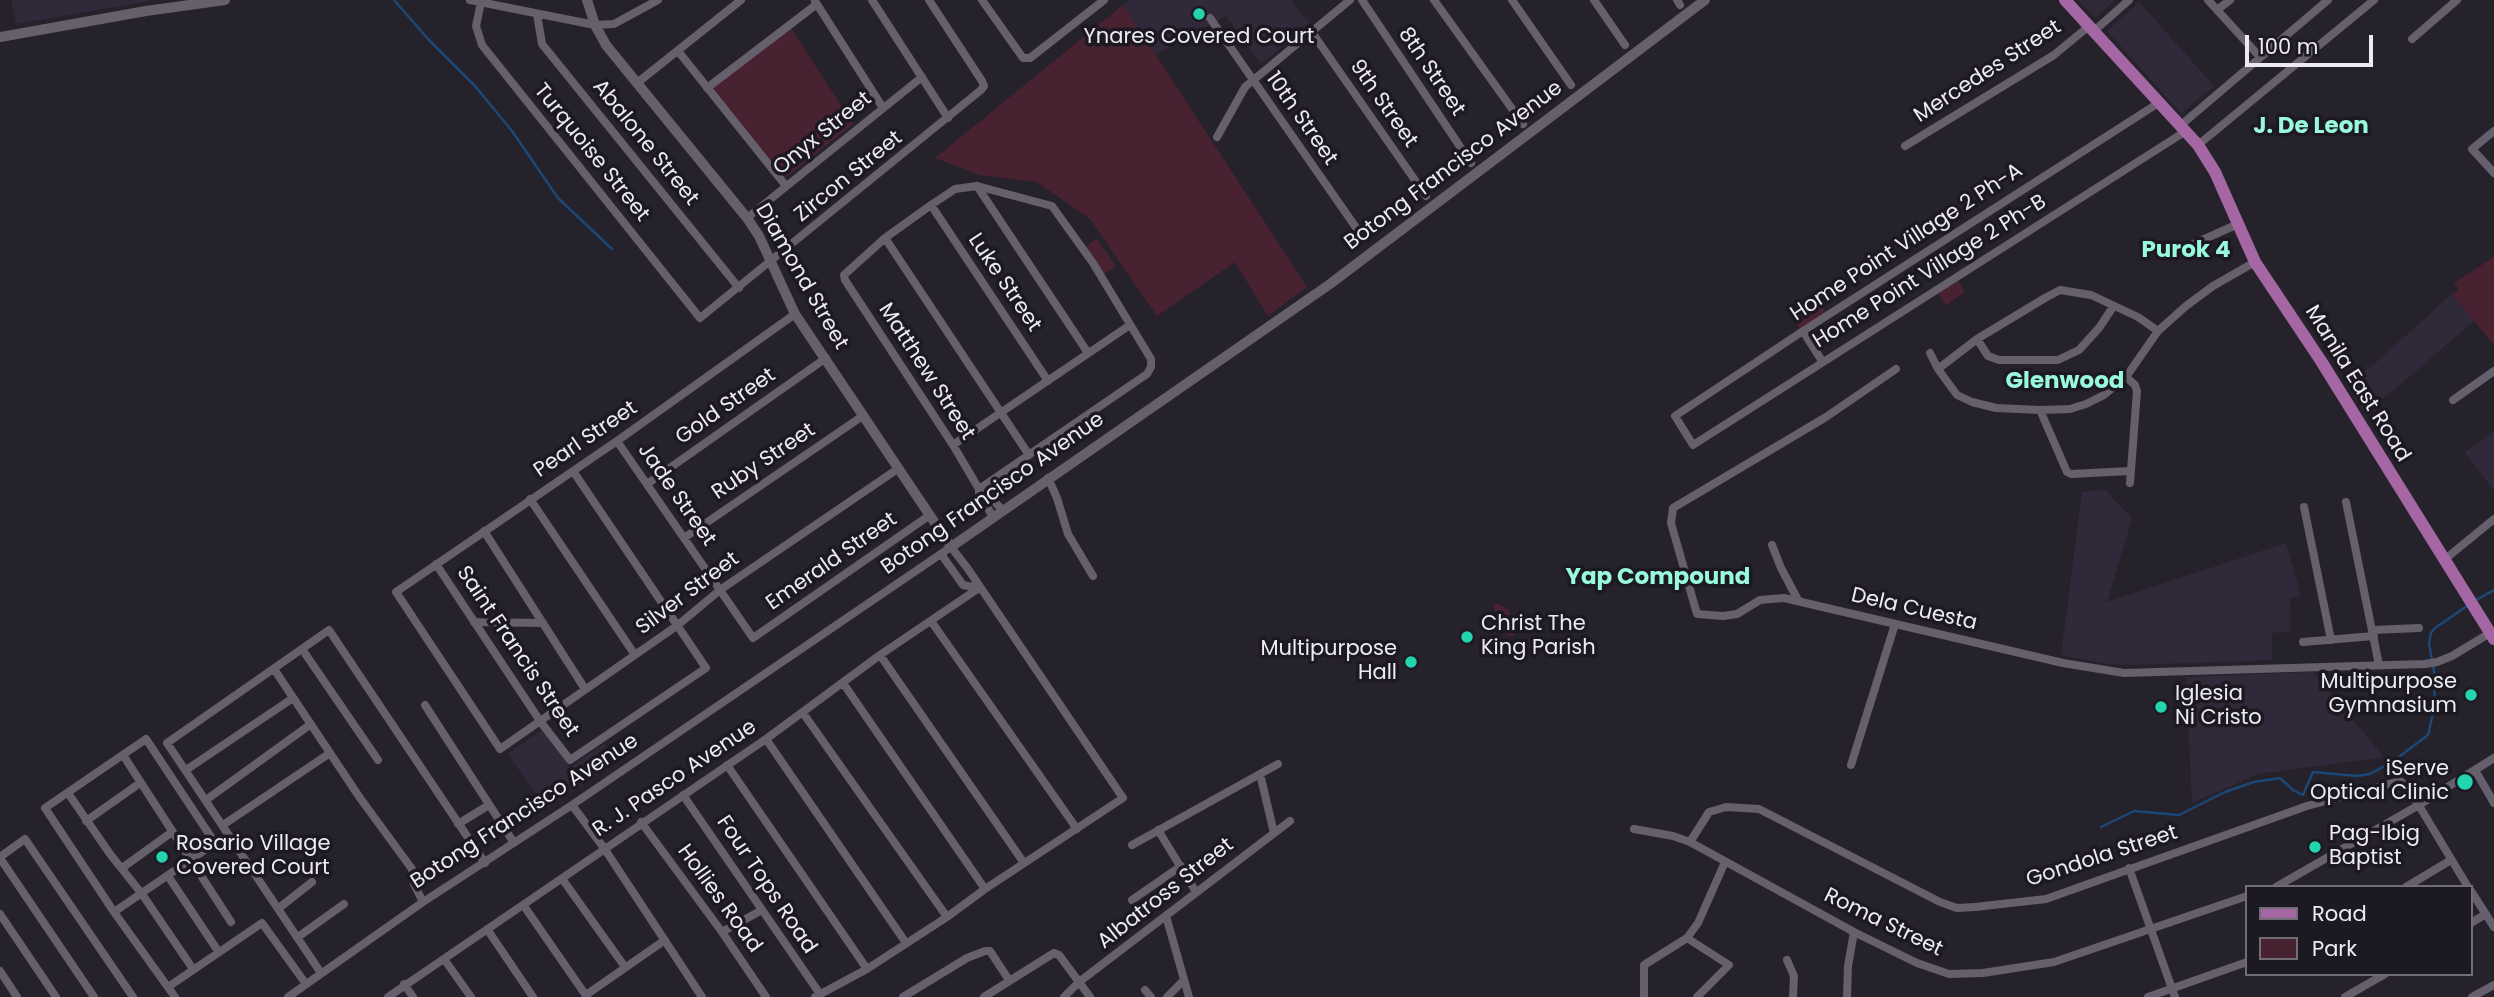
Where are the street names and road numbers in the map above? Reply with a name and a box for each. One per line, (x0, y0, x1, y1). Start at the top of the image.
street label: Mercedes Street (1910, 15, 2066, 129)
street label: 8th Street (1392, 23, 1470, 121)
street label: 9th Street (1344, 55, 1422, 153)
street label: 10th Street (1260, 68, 1342, 170)
street label: Abalone Street (587, 75, 703, 211)
street label: Botong Francisco Avenue (1340, 76, 1568, 256)
street label: Turquoise Street (528, 79, 654, 227)
street label: Onyx Street (769, 87, 877, 181)
street label: Zircon Street (790, 126, 908, 228)
street label: Home Point Village 2 Ph-A (1786, 159, 2028, 327)
street label: Home Point Village 2 Ph-B (1809, 190, 2051, 354)
street label: Diamond Street (749, 200, 853, 354)
street label: Luke Street (962, 229, 1046, 337)
street label: Matthew Street (872, 299, 980, 445)
street label: Manila East Road (2299, 301, 2415, 467)
street label: Gold Street (671, 363, 781, 451)
street label: Pearl Street (529, 396, 643, 484)
street label: Botong Francisco Avenue (877, 407, 1109, 581)
street label: Ruby Street (707, 418, 821, 506)
street label: Jade Street (631, 439, 721, 551)
street label: Emerald Street (762, 508, 902, 616)
street label: Silver Street (632, 547, 744, 641)
street label: Saint Francis Street (451, 562, 583, 742)
street label: Dela Cuesta (1849, 583, 1979, 637)
street label: R. J. Pasco Avenue (588, 715, 762, 843)
street label: Botong Francisco Avenue (407, 729, 643, 895)
street label: Four Tops Road (711, 811, 821, 959)
street label: Gondola Street (2023, 821, 2181, 893)
street label: Albatross Street (1093, 833, 1239, 955)
street label: Hollies Road (671, 840, 767, 958)
street label: Roma Street (1819, 883, 1947, 963)

